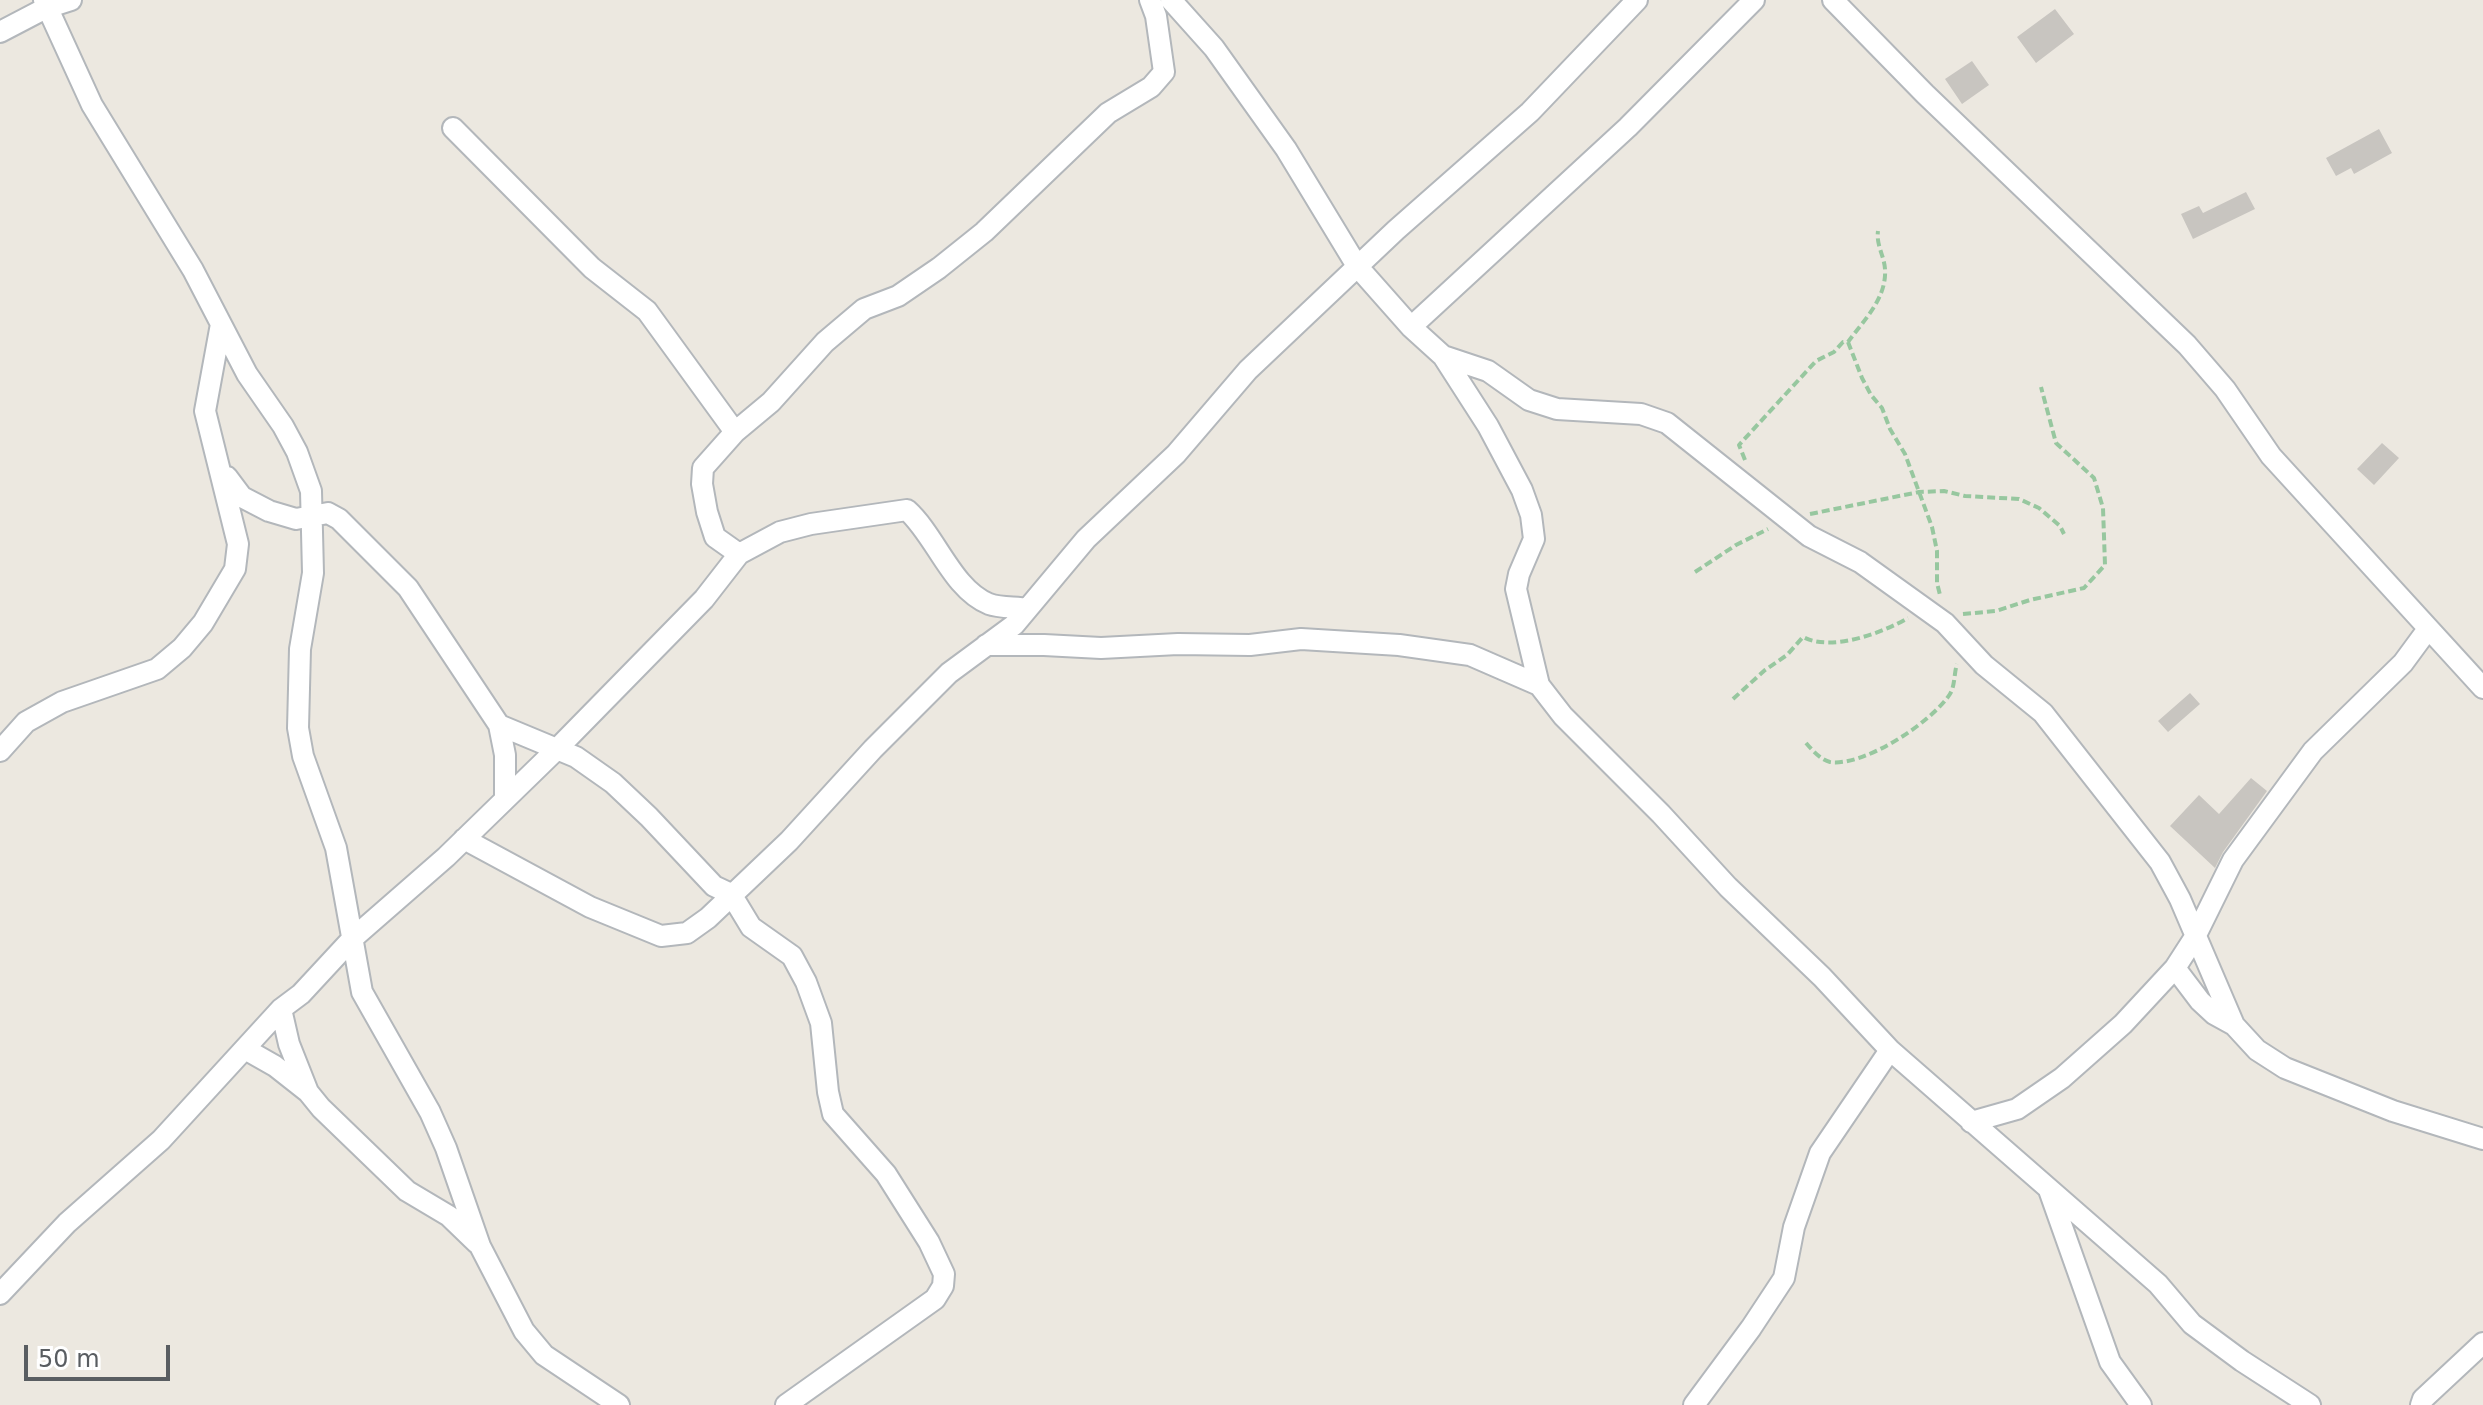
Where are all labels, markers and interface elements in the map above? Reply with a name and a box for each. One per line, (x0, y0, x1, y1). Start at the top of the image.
scale bar (28, 1329, 174, 1379)
text: 50 m (38, 1345, 100, 1373)

